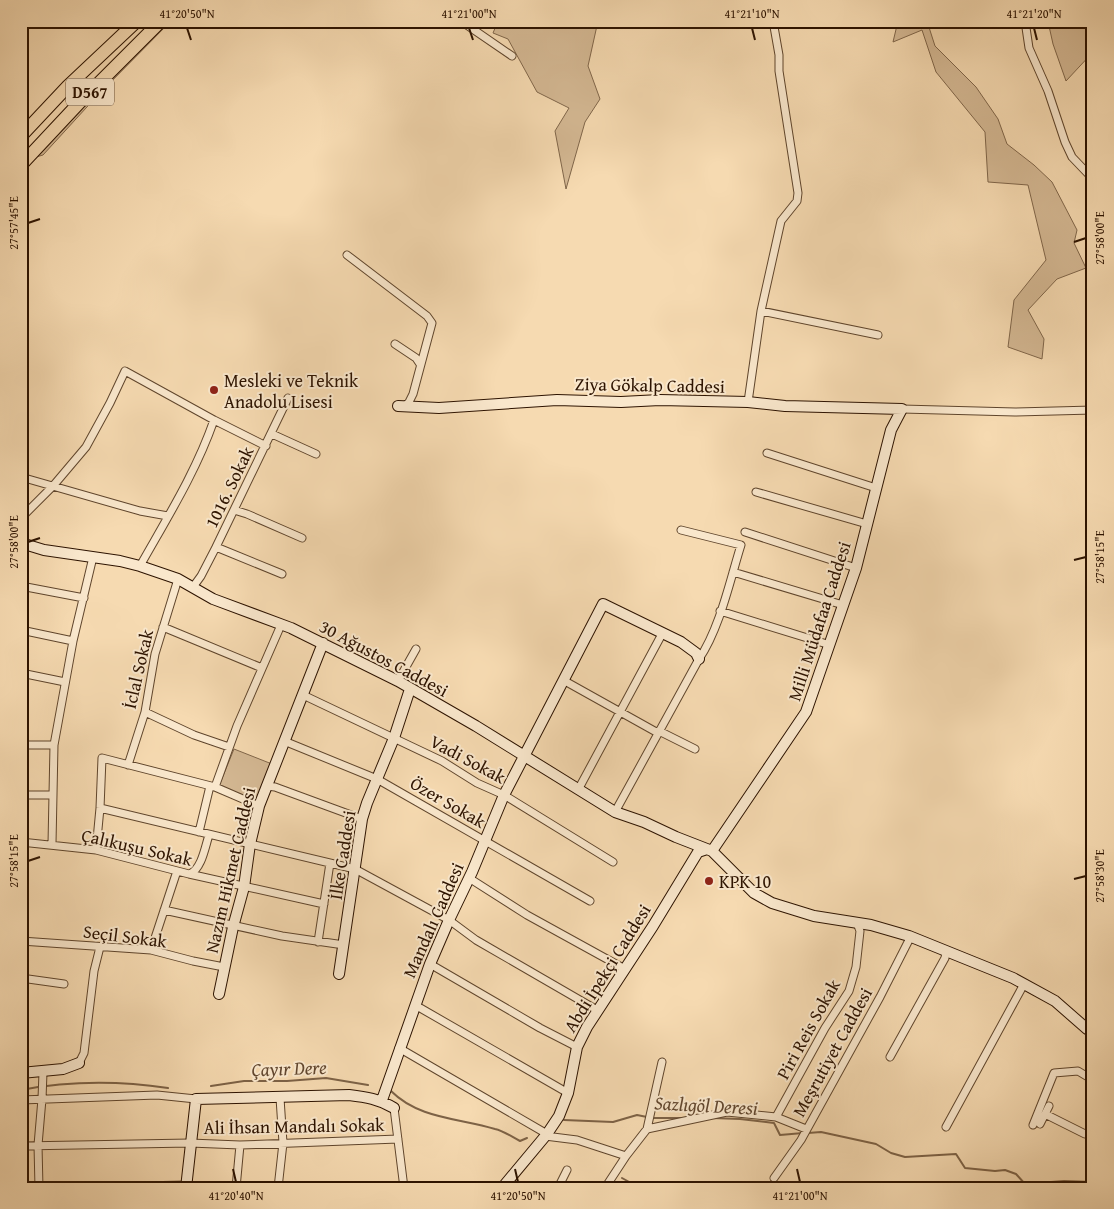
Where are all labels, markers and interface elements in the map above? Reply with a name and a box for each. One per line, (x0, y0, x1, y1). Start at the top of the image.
text: 41°20'50"N (159, 5, 215, 22)
text: 41°21'00"N (441, 5, 497, 22)
text: 41°21'10"N (724, 5, 780, 22)
text: 41°21'20"N (1006, 5, 1062, 22)
road number: D567 (66, 78, 114, 105)
text: 27°57'45"E (5, 196, 22, 250)
text: 27°58'00"E (1091, 211, 1108, 265)
place label: Mesleki ve Teknik Anadolu Lisesi (224, 367, 359, 415)
street label: Ziya Gökalp Caddesi (575, 370, 725, 400)
marker: Mesleki ve Teknik Anadolu Lisesi (208, 384, 220, 396)
street label: 1016. Sokak (198, 441, 261, 532)
text: 27°58'00"E (5, 515, 22, 569)
text: 27°58'15"E (1091, 530, 1108, 584)
street label: Milli Müdafaa Caddesi (780, 538, 858, 704)
street label: 30 Ağustos Caddesi (315, 613, 453, 703)
street label: İclal Sokak (116, 626, 160, 711)
street label: Vadi Sokak (425, 728, 512, 791)
street label: Özer Sokak (405, 769, 492, 835)
street label: Nazım Hikmet Caddesi (198, 784, 262, 956)
street label: İlke Caddesi (322, 808, 362, 902)
street label: Çalıkuşu Sokak (79, 821, 196, 873)
text: 27°58'15"E (5, 834, 22, 888)
text: 27°58'30"E (1091, 849, 1108, 903)
street label: Mandalı Caddesi (396, 858, 470, 982)
place label: KPK 10 (719, 868, 772, 895)
marker: KPK 10 (703, 875, 715, 887)
street label: Abdi İpekçi Caddesi (557, 899, 657, 1037)
street label: Seçil Sokak (82, 917, 169, 955)
street label: Piri Reis Sokak (769, 973, 847, 1084)
street label: Meşrutiyet Caddesi (785, 982, 879, 1122)
water label: Çayır Dere (251, 1053, 327, 1083)
water label: Sazlıgöl Deresi (654, 1088, 759, 1122)
street label: Ali İhsan Mandalı Sokak (203, 1111, 385, 1141)
text: 41°20'40"N (208, 1187, 264, 1204)
text: 41°20'50"N (490, 1187, 546, 1204)
text: 41°21'00"N (772, 1187, 828, 1204)

